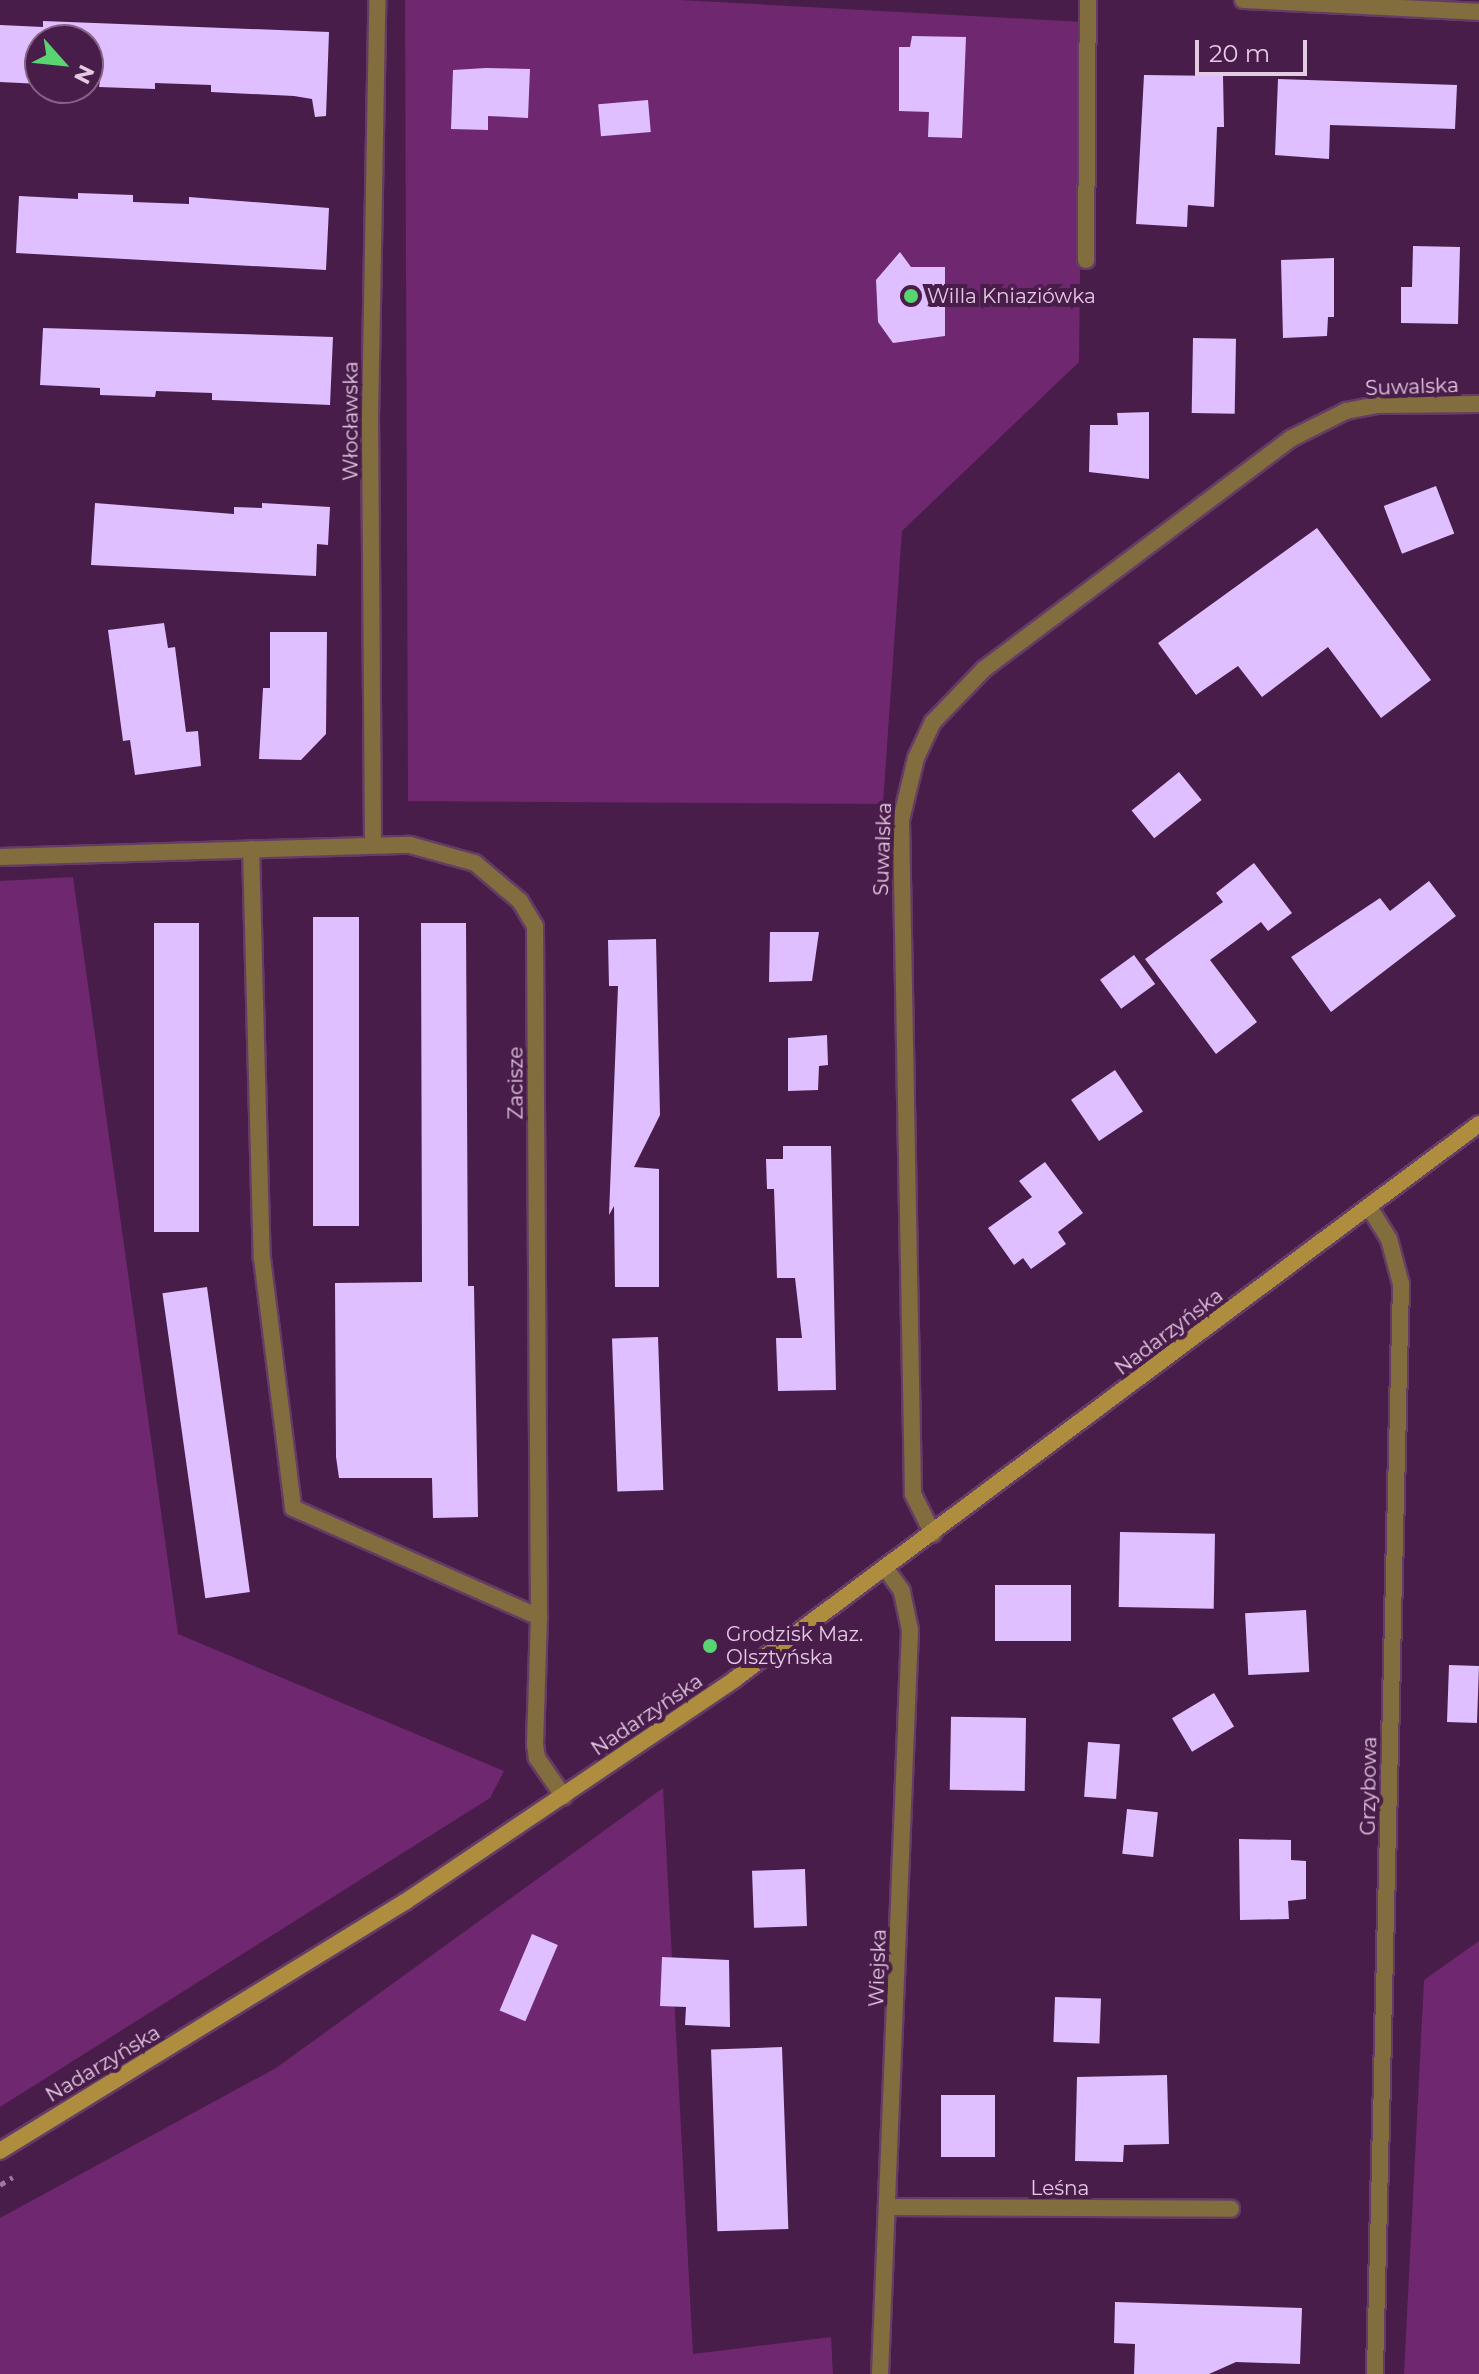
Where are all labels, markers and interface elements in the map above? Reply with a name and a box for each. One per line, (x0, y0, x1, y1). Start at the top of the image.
north arrow (24, 24, 104, 104)
scale bar (1199, 24, 1311, 74)
text: 20 m (1209, 39, 1270, 68)
text: N (68, 60, 100, 88)
place label: Willa Kniaziówka (927, 284, 1096, 308)
marker: Willa Kniaziówka (902, 287, 920, 305)
street label: Włocławska (339, 361, 363, 481)
street label: Suwalska (1365, 373, 1459, 401)
street label: Suwalska (869, 802, 897, 896)
street label: Zacisze (504, 1046, 528, 1120)
street label: Nadarzyńska (1110, 1284, 1228, 1380)
place label: Grodzisk Maz. Olsztyńska (726, 1622, 863, 1669)
marker: Grodzisk Maz. Olsztyńska (701, 1637, 719, 1655)
street label: Nadarzyńska (587, 1669, 707, 1761)
street label: Grzybowa (1356, 1736, 1382, 1836)
street label: Wiejska (865, 1929, 891, 2007)
street label: Nadarzyńska (42, 2020, 164, 2108)
street label: Leśna (1031, 2176, 1089, 2200)

